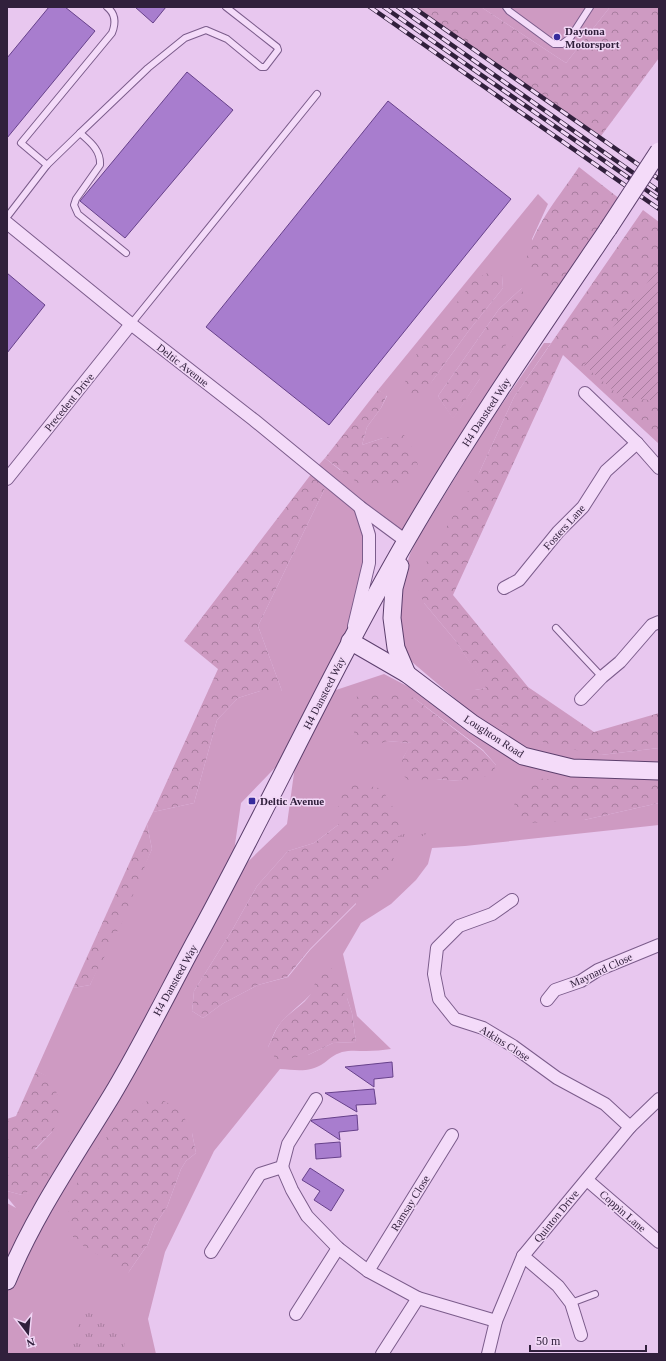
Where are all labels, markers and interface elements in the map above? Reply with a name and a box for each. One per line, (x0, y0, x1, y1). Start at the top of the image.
place label: Daytona Motorsport (565, 25, 620, 50)
marker: Daytona Motorsport (552, 32, 562, 42)
street label: Deltic Avenue (155, 341, 211, 389)
street label: Precedent Drive (42, 370, 96, 433)
street label: H4 Dansteed Way (459, 375, 513, 449)
street label: Fosters Lane (541, 502, 587, 552)
street label: H4 Dansteed Way (301, 654, 348, 731)
street label: Loughton Road (462, 712, 527, 760)
place label: Deltic Avenue (260, 795, 324, 807)
marker: Deltic Avenue (247, 796, 257, 806)
street label: H4 Dansteed Way (150, 942, 200, 1018)
street label: Maynard Close (568, 950, 634, 990)
street label: Atkins Close (478, 1023, 533, 1063)
street label: Ramsay Close (388, 1173, 432, 1233)
street label: Quinton Drive (531, 1187, 581, 1245)
street label: Coppin Lane (598, 1188, 649, 1234)
north arrow (8, 1313, 48, 1353)
scale bar (530, 1327, 646, 1353)
text: 50 m (536, 1334, 561, 1348)
text: N (25, 1336, 36, 1349)

